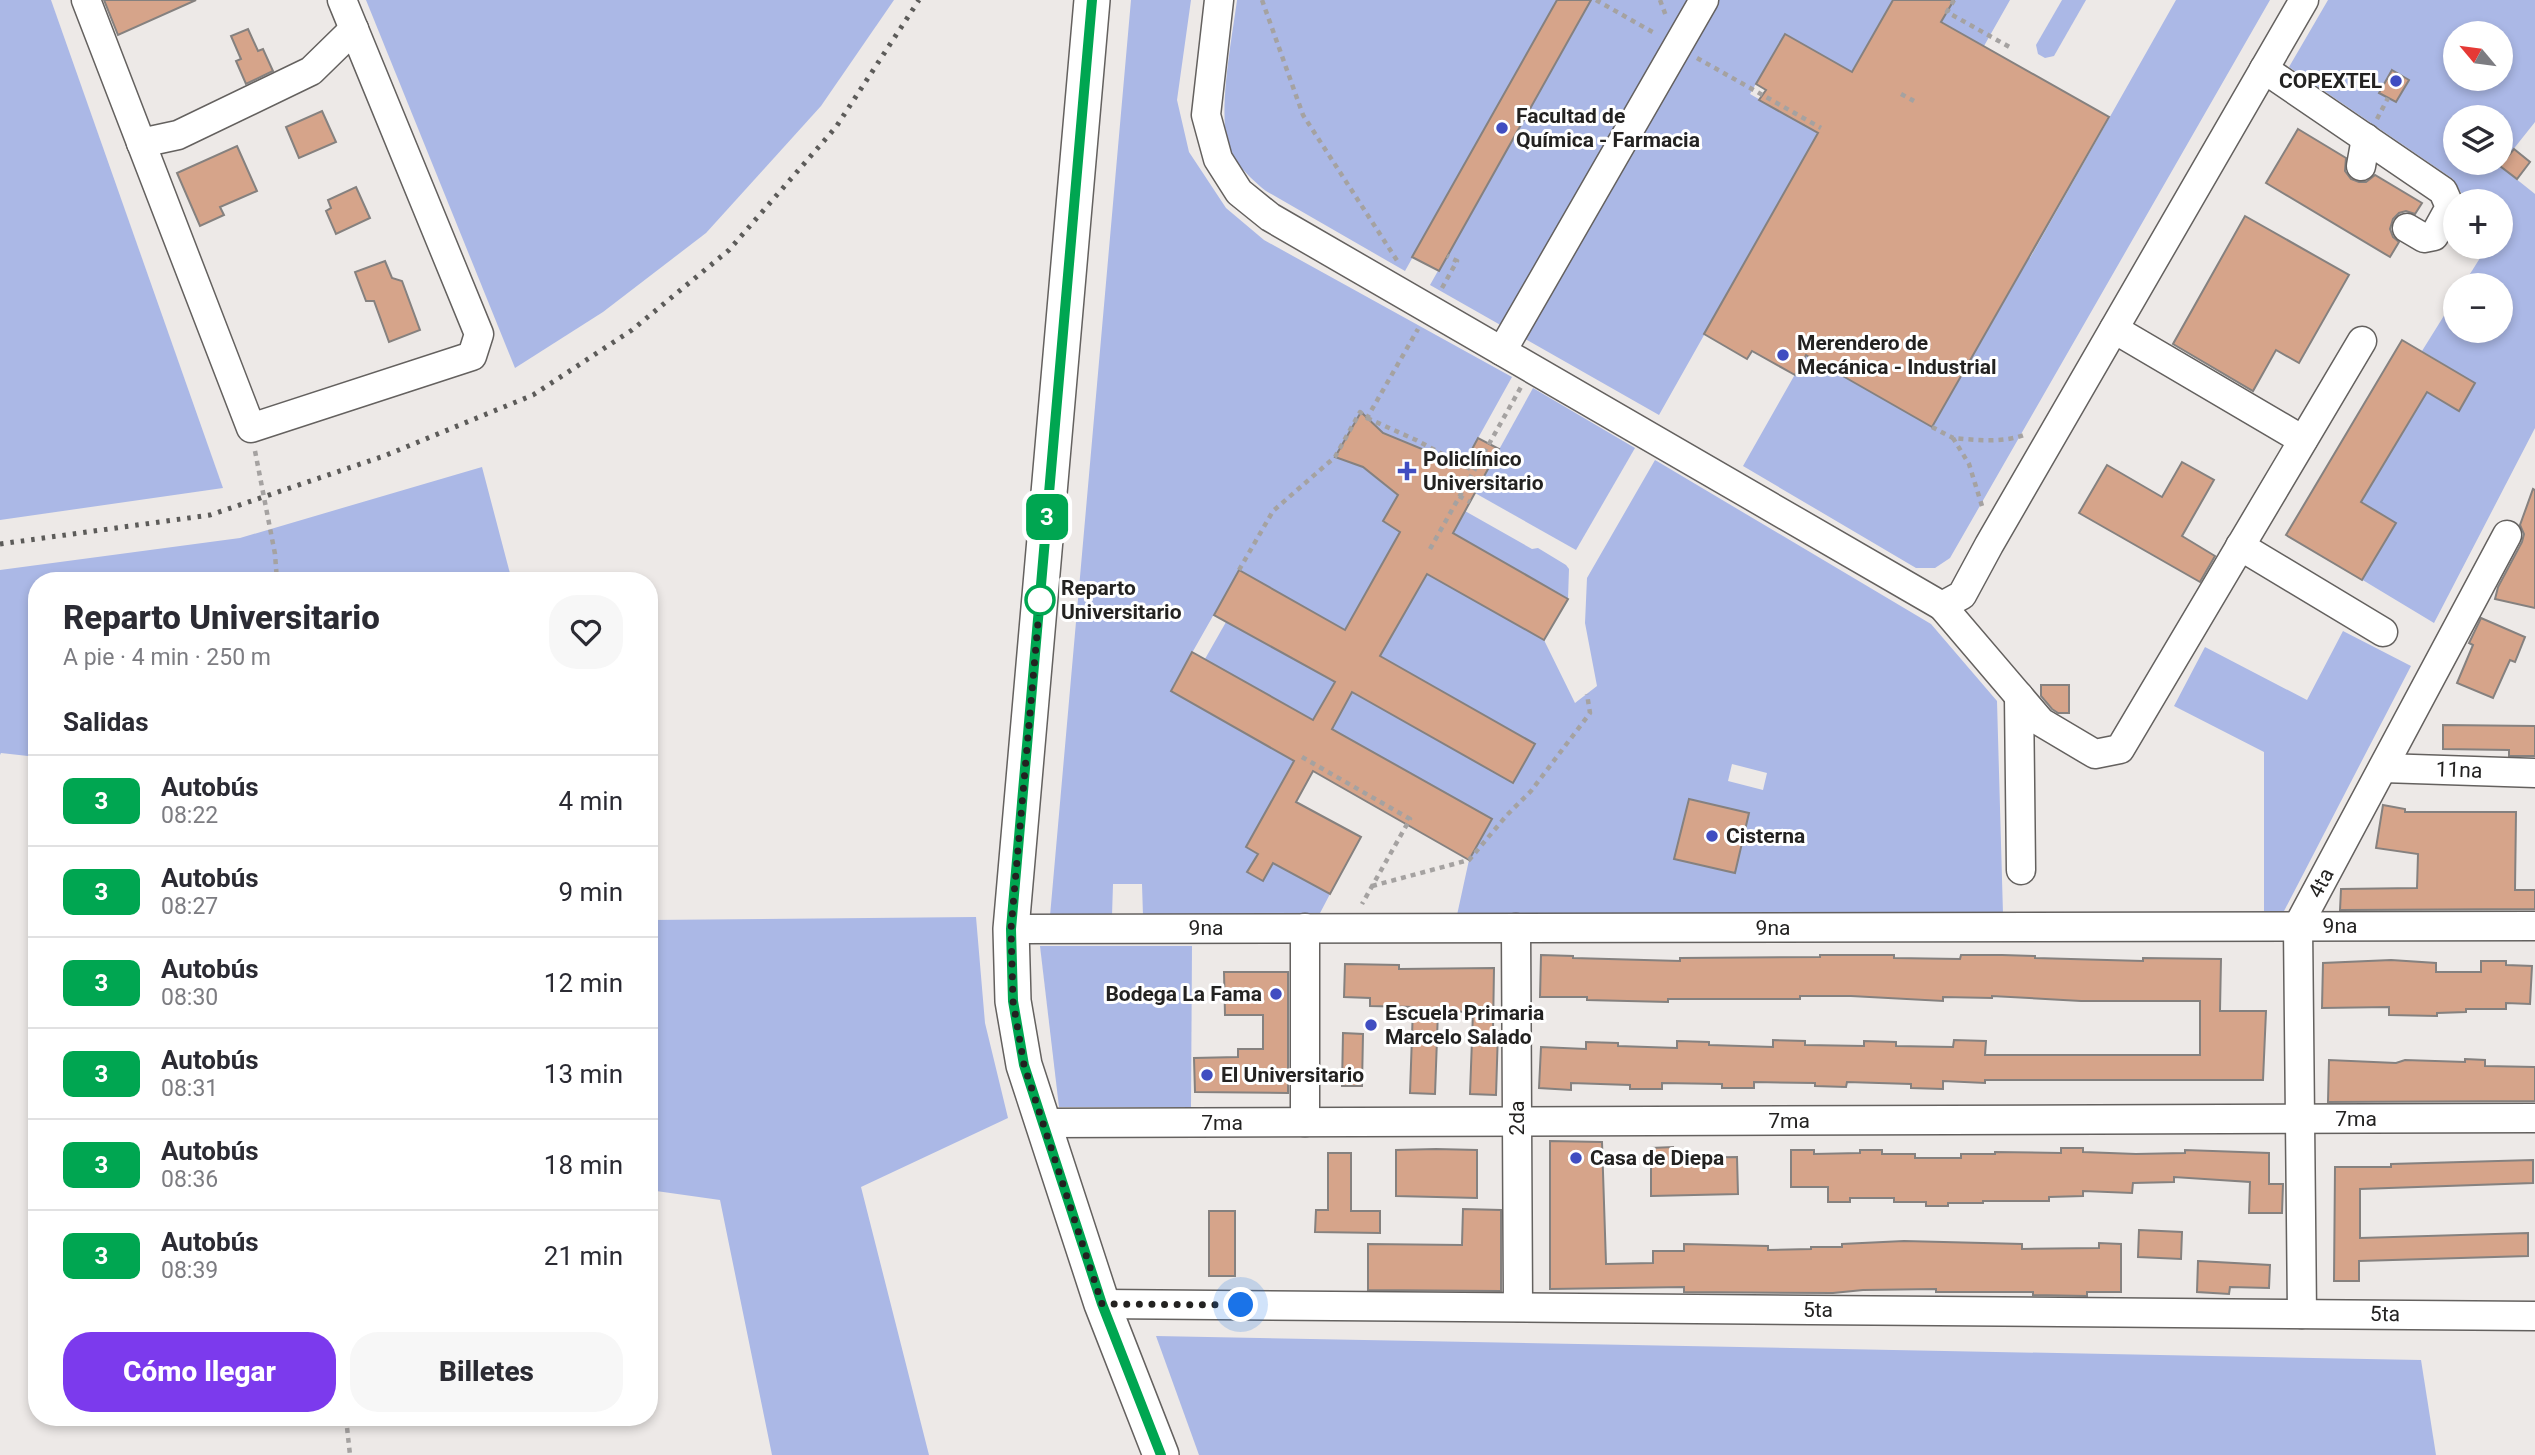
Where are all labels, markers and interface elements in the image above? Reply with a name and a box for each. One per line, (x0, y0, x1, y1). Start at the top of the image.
north arrow (2443, 21, 2513, 91)
map controls (2443, 21, 2513, 343)
place label: COPEXTEL (2279, 69, 2382, 93)
marker: COPEXTEL (2388, 73, 2404, 89)
place label: Facultad de Química - Farmacia (1516, 104, 1700, 152)
button: layers (2443, 105, 2513, 175)
marker: Facultad de Química - Farmacia (1494, 120, 1510, 136)
button: + (2443, 189, 2513, 259)
button: − (2443, 273, 2513, 343)
place label: Merendero de Mecánica - Industrial (1797, 331, 1997, 379)
marker: Merendero de Mecánica - Industrial (1775, 347, 1791, 363)
place label: Policlínico Universitario (1423, 447, 1544, 495)
marker: Policlínico Universitario (1397, 461, 1417, 481)
line badge: 3 (1024, 494, 1070, 540)
text: 3 (1040, 503, 1054, 531)
place label: Reparto Universitario (1061, 576, 1182, 624)
marker: Reparto Universitario (1025, 585, 1055, 615)
button: heart (549, 595, 623, 669)
text: Reparto Universitario (63, 598, 380, 637)
text: A pie · 4 min · 250 m (63, 644, 271, 671)
text: Salidas (63, 707, 149, 737)
street label: 11na (2435, 757, 2483, 783)
text: Autobús (161, 772, 259, 802)
text: 4 min (558, 786, 623, 816)
text: 3 (95, 787, 108, 815)
text: 08:22 (161, 802, 218, 829)
place label: Cisterna (1726, 824, 1805, 848)
marker: Cisterna (1704, 828, 1720, 844)
text: Autobús (161, 863, 259, 893)
street label: 4ta (2303, 864, 2339, 902)
text: 9 min (558, 877, 623, 907)
text: 3 (95, 878, 108, 906)
text: 08:27 (161, 893, 218, 920)
street label: 9na (2323, 914, 2357, 938)
street label: 9na (1189, 916, 1223, 940)
street label: 9na (1756, 916, 1790, 940)
text: Autobús (161, 954, 259, 984)
text: 12 min (544, 968, 623, 998)
text: 3 (95, 969, 108, 997)
place label: Bodega La Fama (1105, 982, 1262, 1006)
text: 08:30 (161, 984, 218, 1011)
marker: Bodega La Fama (1268, 986, 1284, 1002)
place label: Escuela Primaria Marcelo Salado (1385, 1001, 1544, 1049)
marker: Escuela Primaria Marcelo Salado (1363, 1017, 1379, 1033)
text: Autobús (161, 1045, 259, 1075)
text: 13 min (544, 1059, 623, 1089)
text: 3 (95, 1060, 108, 1088)
place label: El Universitario (1221, 1063, 1364, 1087)
marker: El Universitario (1199, 1067, 1215, 1083)
text: 08:31 (161, 1075, 218, 1102)
street label: 2da (1505, 1100, 1529, 1136)
street label: 7ma (2335, 1107, 2377, 1131)
street label: 7ma (1768, 1109, 1810, 1133)
street label: 7ma (1201, 1111, 1243, 1135)
text: Autobús (161, 1136, 259, 1166)
place label: Casa de Diepa (1590, 1146, 1724, 1170)
text: 18 min (544, 1150, 623, 1180)
marker: Casa de Diepa (1568, 1150, 1584, 1166)
text: 3 (95, 1151, 108, 1179)
text: 08:36 (161, 1166, 218, 1193)
text: Autobús (161, 1227, 259, 1257)
text: 21 min (544, 1241, 623, 1271)
text: 3 (95, 1242, 108, 1270)
text: 08:39 (161, 1257, 218, 1284)
your location (1223, 1287, 1258, 1322)
street label: 5ta (1803, 1298, 1833, 1322)
street label: 5ta (2370, 1302, 2400, 1326)
button: Cómo llegar (63, 1332, 336, 1412)
button: Billetes (350, 1332, 623, 1412)

